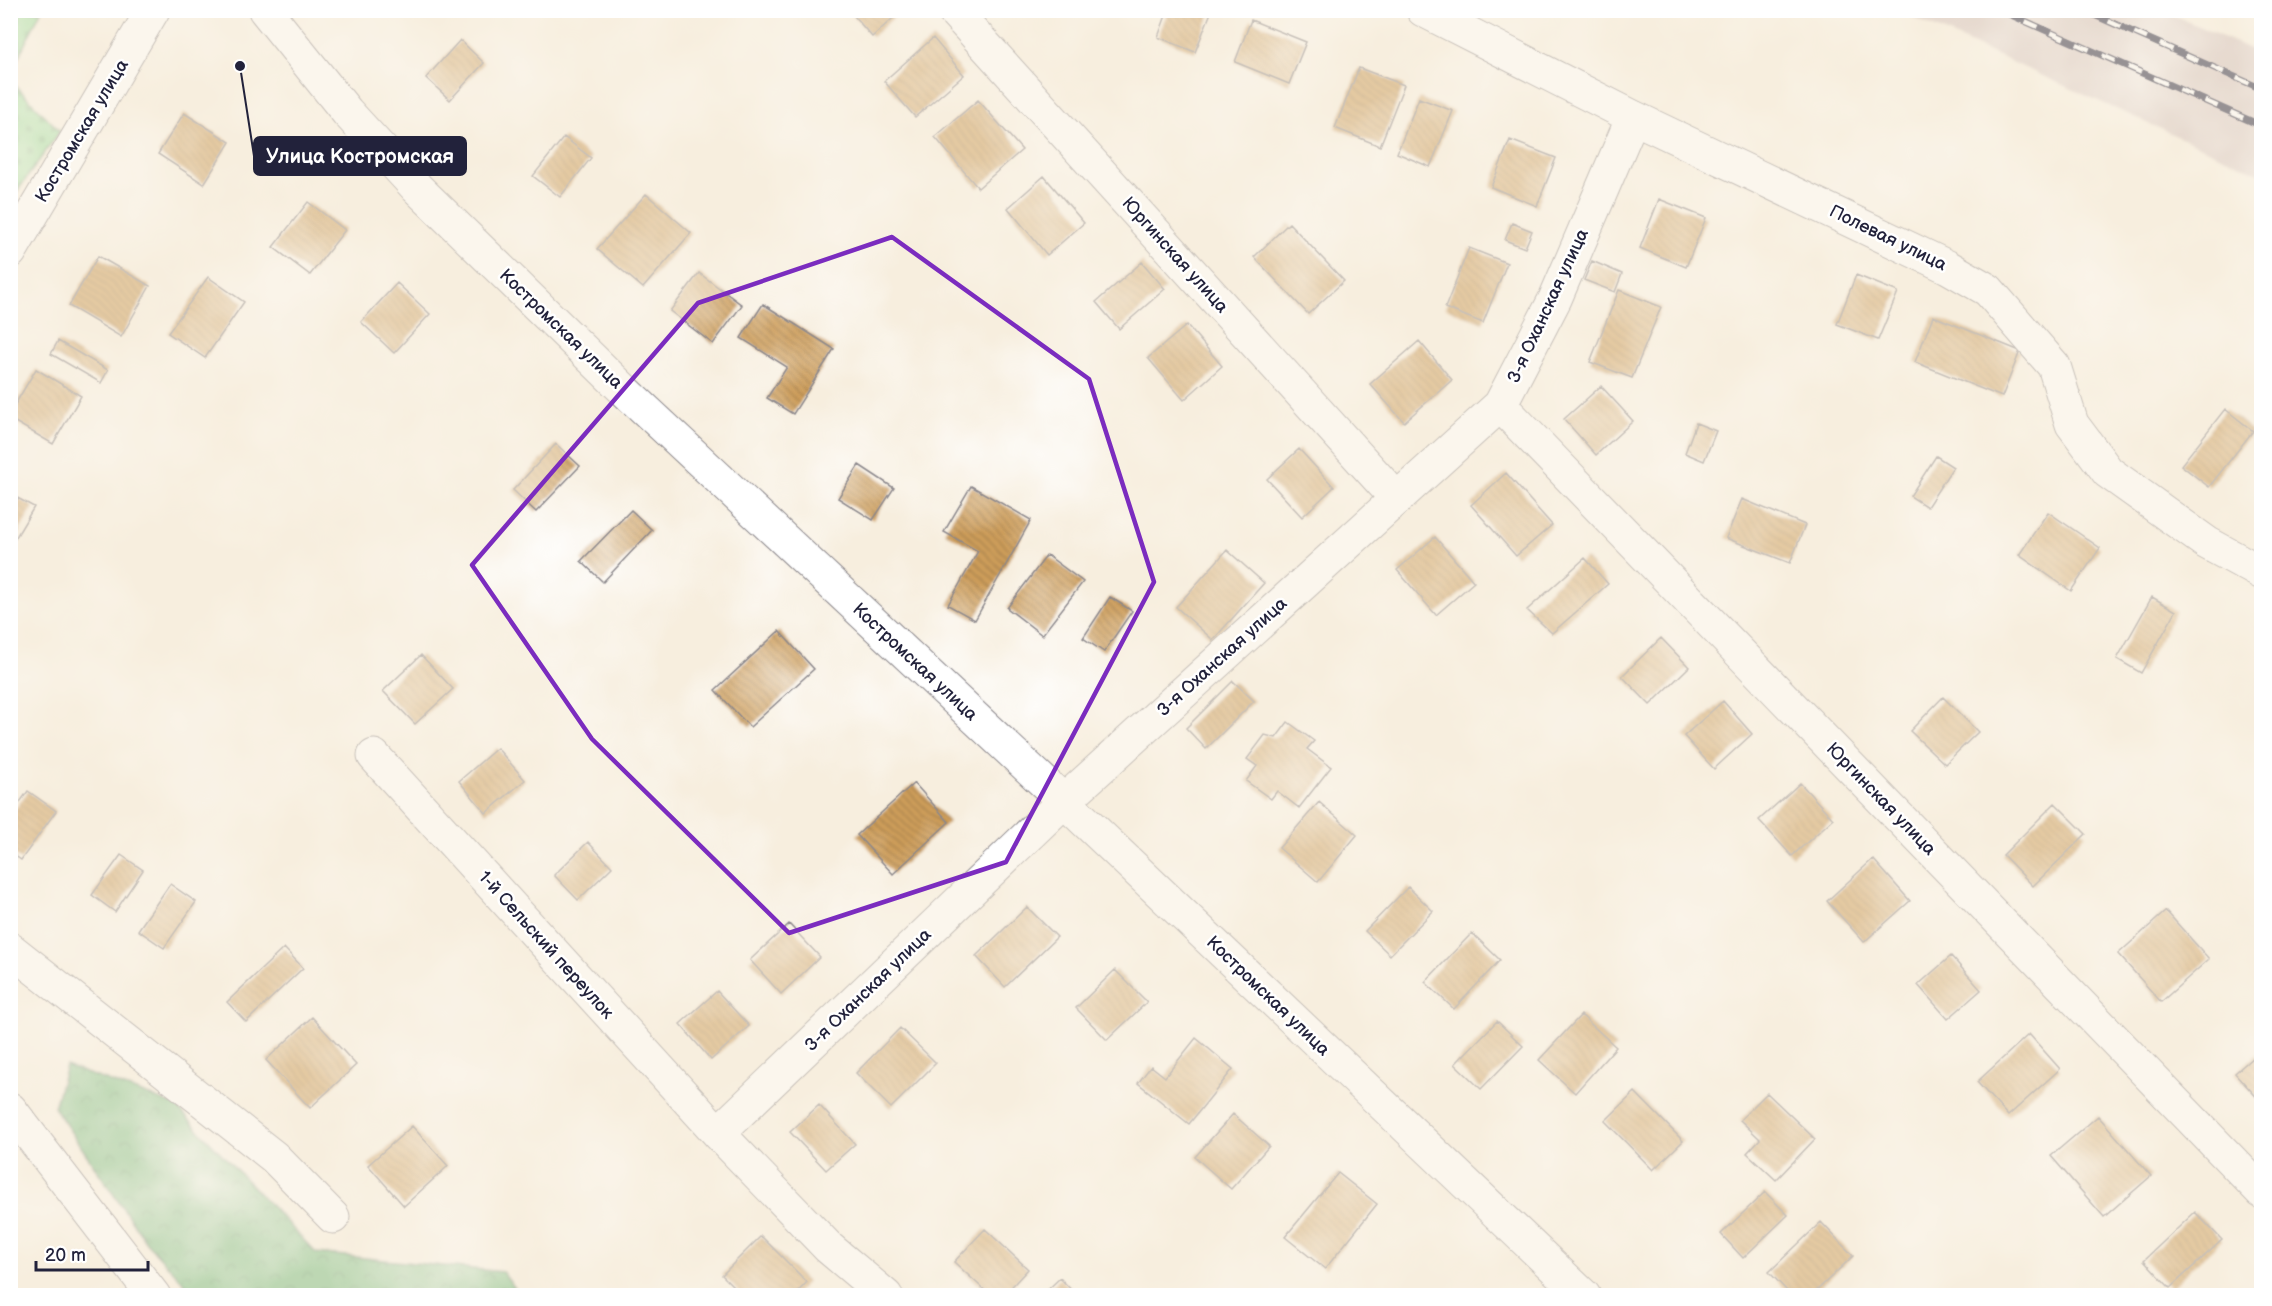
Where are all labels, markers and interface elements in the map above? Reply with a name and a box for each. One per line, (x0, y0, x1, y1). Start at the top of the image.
street label: Костромская улица (31, 55, 133, 206)
callout: Улица Костромская (254, 137, 466, 175)
text: Улица Костромская (266, 145, 454, 169)
street label: Юргинская улица (1118, 193, 1233, 317)
street label: Полевая улица (1826, 201, 1950, 276)
street label: 3-я Оханская улица (1503, 225, 1593, 386)
street label: Костромская улица (495, 265, 627, 393)
street label: 3-я Оханская улица (1153, 593, 1292, 721)
street label: Костромская улица (848, 599, 982, 726)
street label: Юргинская улица (1822, 738, 1940, 860)
street label: 1-й Сельский переулок (474, 867, 618, 1024)
street label: 3-я Оханская улица (800, 924, 936, 1056)
street label: Костромская улица (1202, 932, 1334, 1060)
scale bar (36, 1234, 148, 1272)
text: 20 m (45, 1245, 86, 1266)

